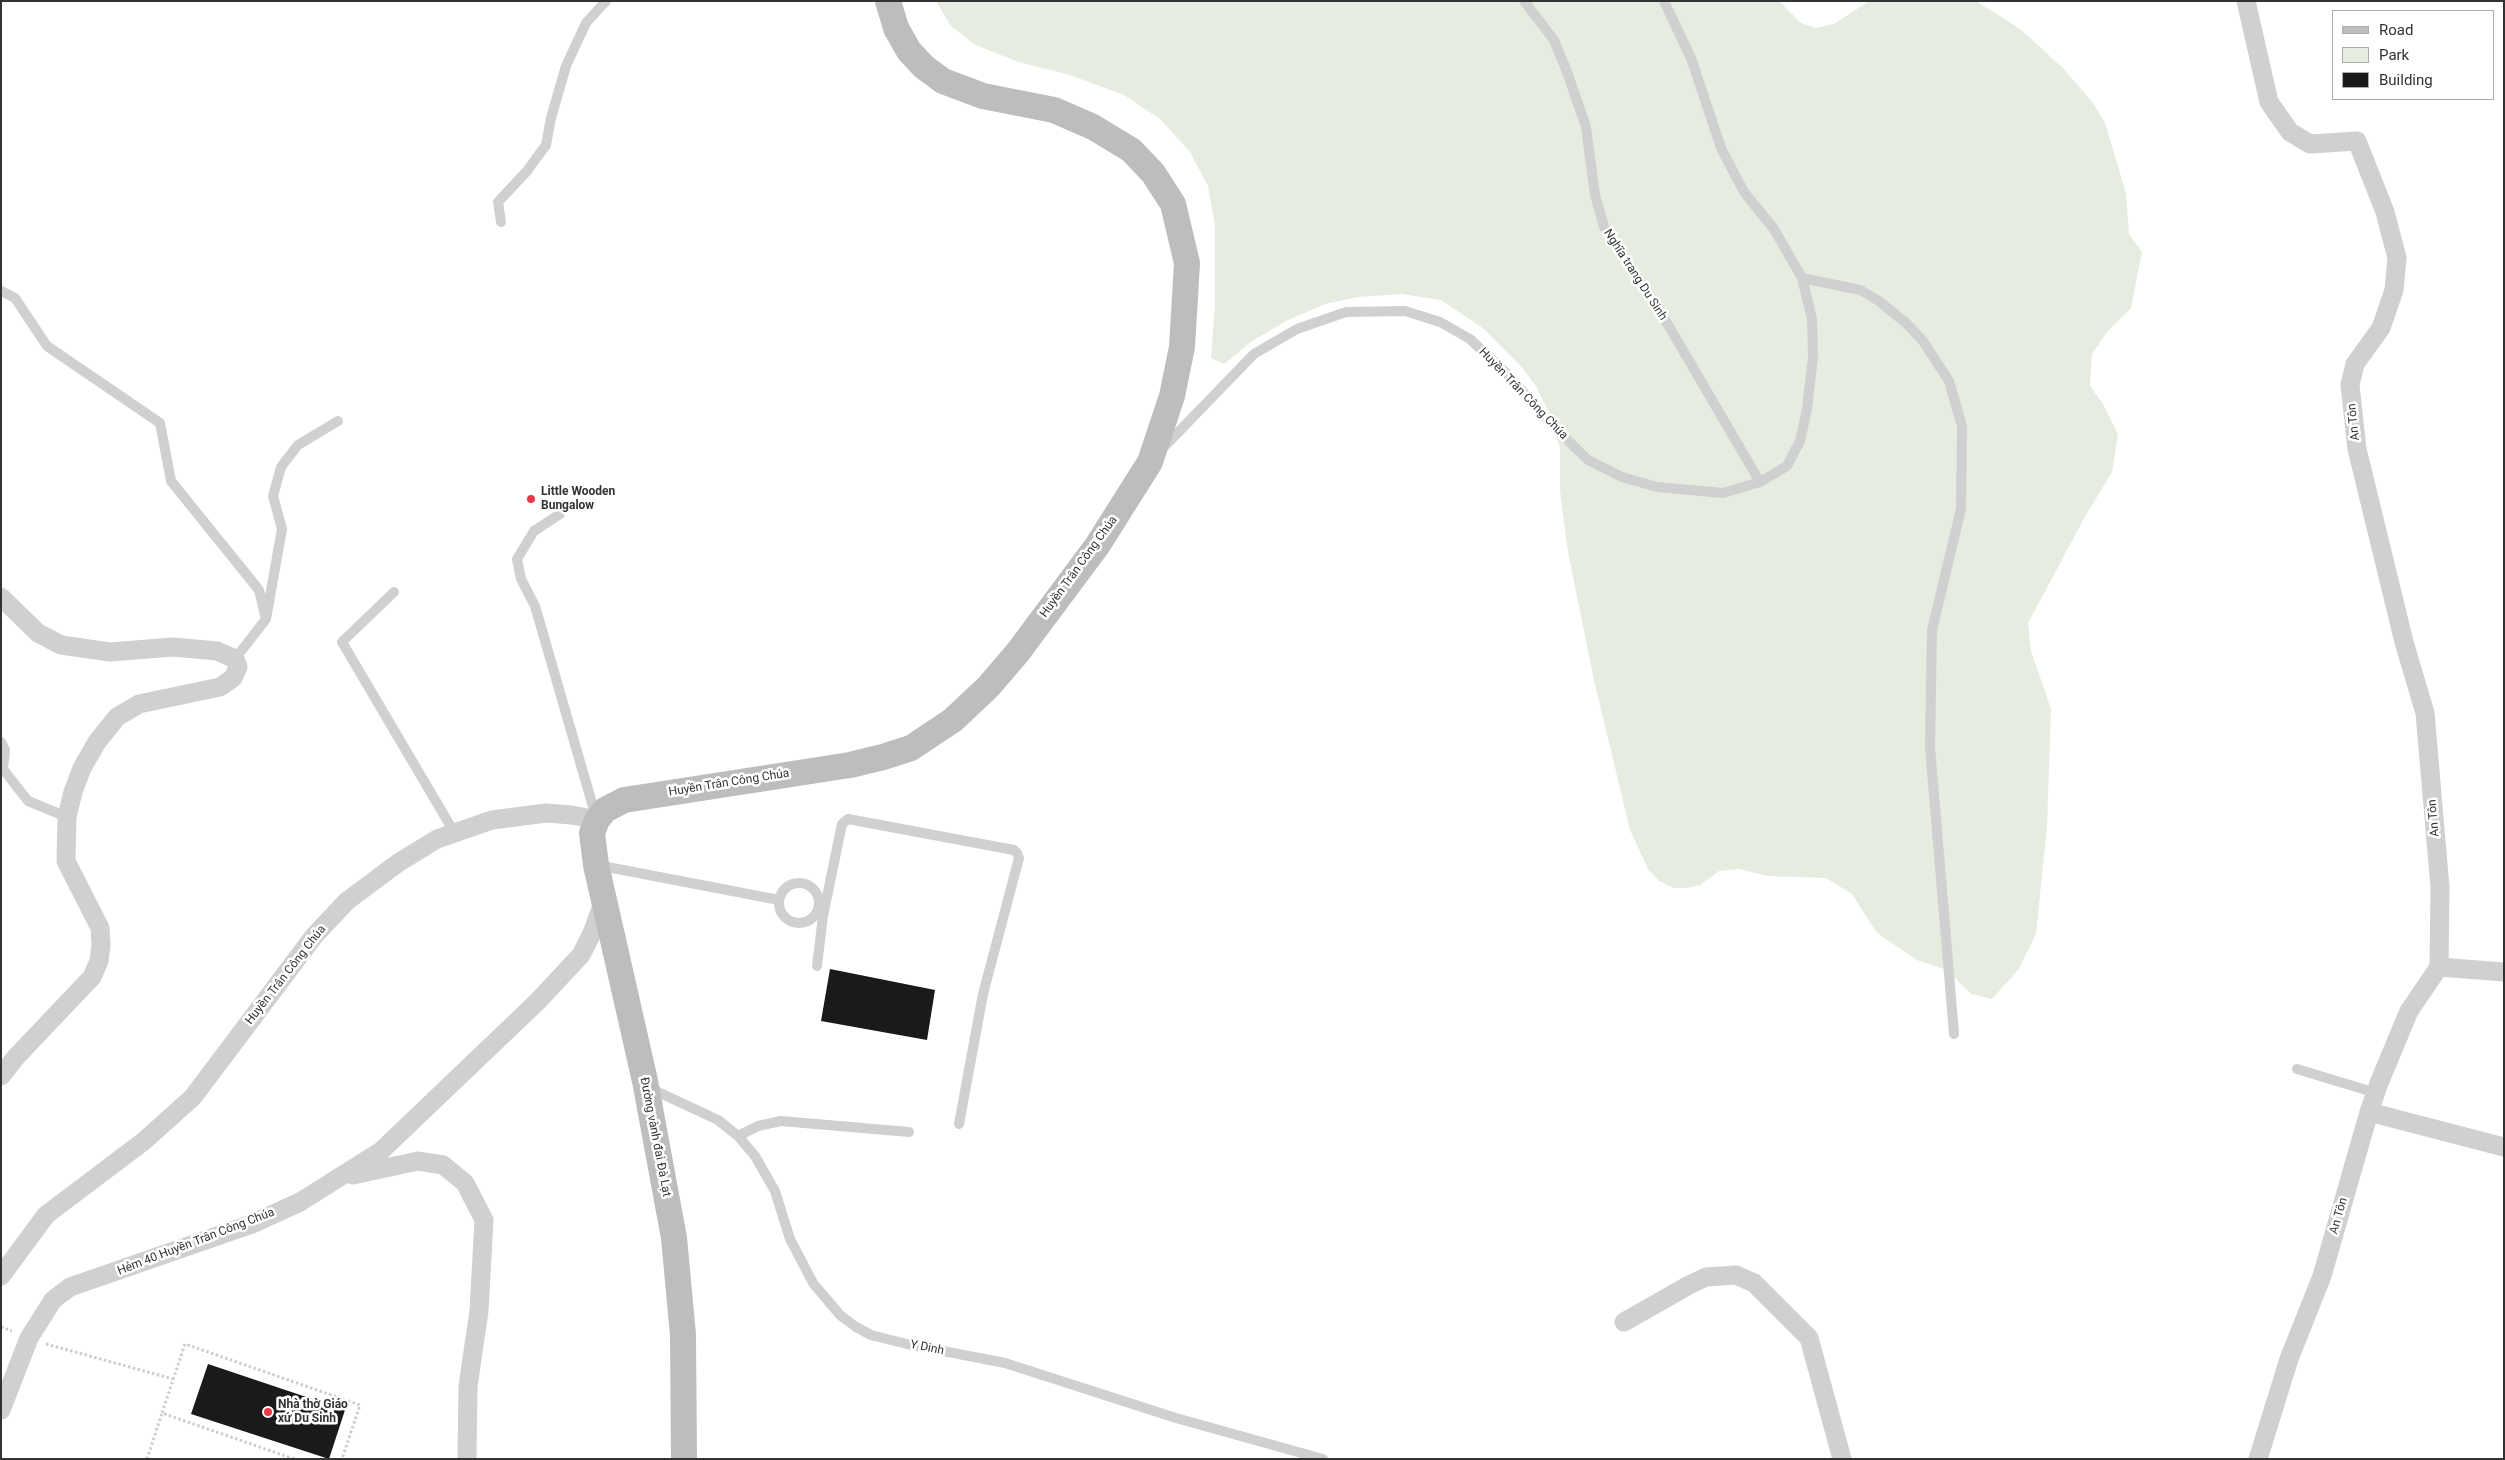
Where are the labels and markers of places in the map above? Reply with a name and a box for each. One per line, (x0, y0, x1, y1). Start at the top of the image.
place label: Little Wooden Bungalow (541, 485, 615, 513)
marker: Little Wooden Bungalow (525, 493, 537, 505)
place label: Nhà thờ Giáo xứ Du Sinh (278, 1398, 348, 1426)
marker: Nhà thờ Giáo xứ Du Sinh (262, 1406, 274, 1418)

